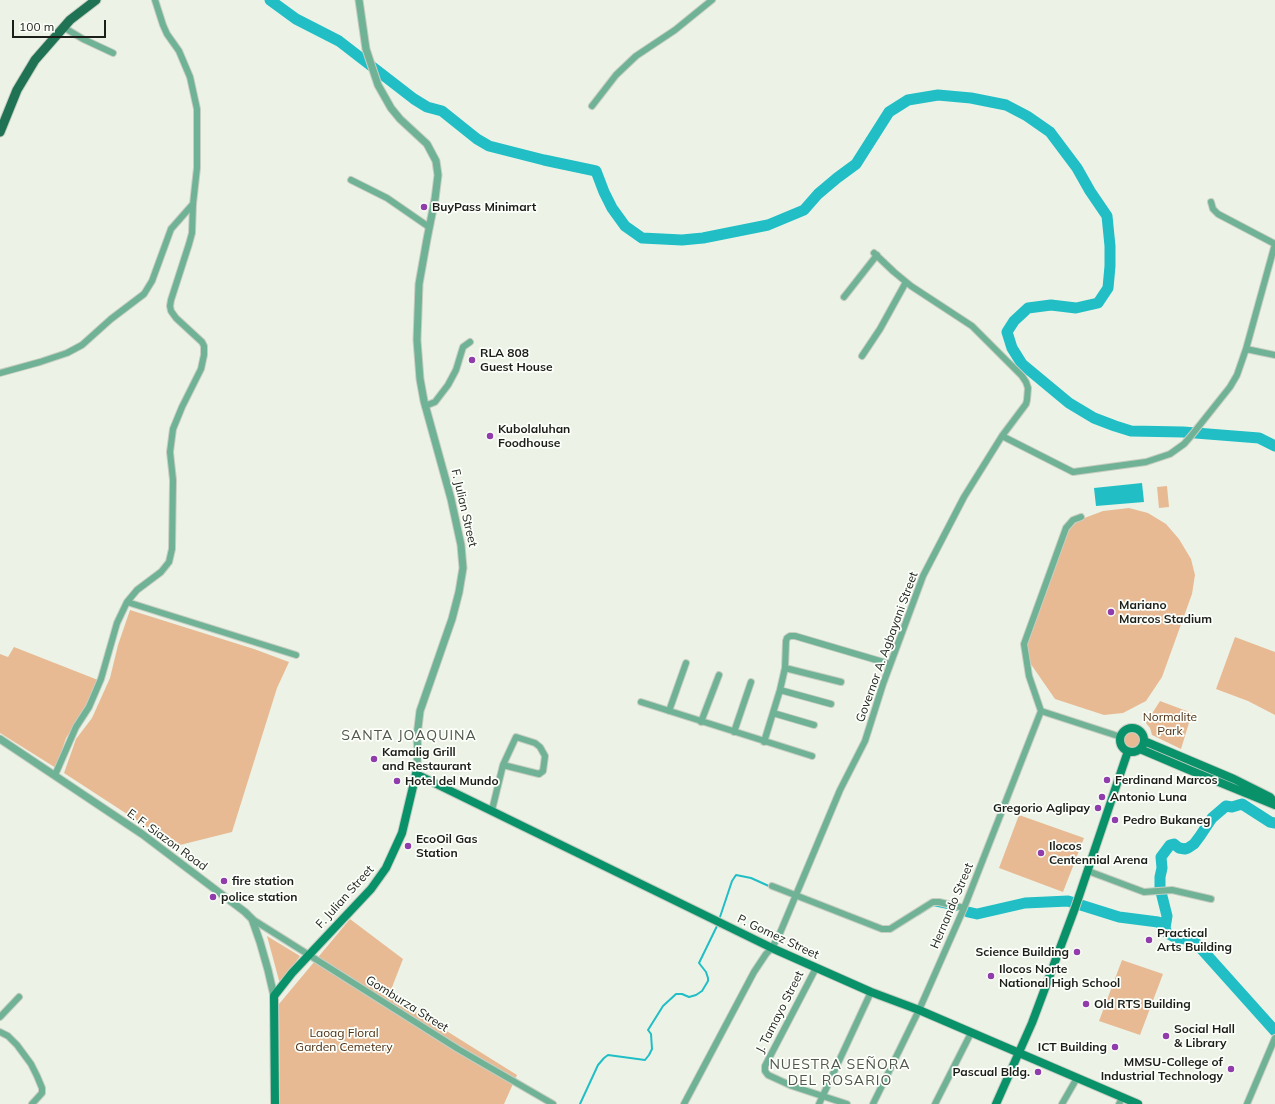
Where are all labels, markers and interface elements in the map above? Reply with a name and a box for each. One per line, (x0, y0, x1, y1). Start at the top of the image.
scale bar (14, 12, 108, 38)
text: 100 m (19, 19, 54, 34)
place label: BuyPass Minimart (432, 200, 536, 214)
marker: BuyPass Minimart (419, 202, 429, 212)
place label: RLA 808 Guest House (480, 346, 553, 374)
marker: RLA 808 Guest House (467, 355, 477, 365)
place label: Kubolaluhan Foodhouse (498, 422, 570, 450)
marker: Kubolaluhan Foodhouse (485, 431, 495, 441)
street label: F. Julian Street (448, 468, 480, 548)
street label: Governor A. Agbayani Street (853, 570, 921, 724)
place label: Mariano Marcos Stadium (1119, 598, 1212, 626)
marker: Mariano Marcos Stadium (1106, 607, 1116, 617)
park label: Normalite Park (1143, 710, 1197, 738)
district label: SANTA JOAQUINA (341, 728, 477, 744)
place label: Kamalig Grill and Restaurant (382, 745, 471, 773)
marker: Kamalig Grill and Restaurant (369, 754, 379, 764)
place label: Ferdinand Marcos (1115, 773, 1218, 787)
place label: Hotel del Mundo (405, 774, 499, 788)
marker: Ferdinand Marcos (1102, 775, 1112, 785)
marker: Hotel del Mundo (392, 776, 402, 786)
place label: Antonio Luna (1110, 790, 1187, 804)
marker: Antonio Luna (1097, 792, 1107, 802)
place label: Gregorio Aglipay (993, 801, 1090, 815)
marker: Gregorio Aglipay (1093, 803, 1103, 813)
street label: E. F. Siazon Road (124, 806, 210, 874)
place label: Pedro Bukaneg (1123, 813, 1210, 827)
marker: Pedro Bukaneg (1110, 815, 1120, 825)
place label: EcoOil Gas Station (416, 832, 477, 860)
place label: Ilocos Centennial Arena (1049, 839, 1148, 867)
marker: EcoOil Gas Station (403, 841, 413, 851)
marker: Ilocos Centennial Arena (1036, 848, 1046, 858)
street label: Hernando Street (927, 861, 977, 951)
street label: F. Julian Street (313, 863, 377, 931)
place label: fire station (232, 874, 294, 888)
marker: fire station (219, 876, 229, 886)
place label: police station (221, 890, 298, 904)
marker: police station (208, 892, 218, 902)
street label: P. Gomez Street (735, 912, 821, 962)
place label: Practical Arts Building (1157, 926, 1232, 954)
marker: Practical Arts Building (1144, 935, 1154, 945)
place label: Science Building (976, 945, 1069, 959)
marker: Science Building (1072, 947, 1082, 957)
place label: Ilocos Norte National High School (999, 962, 1120, 990)
street label: J. Tamayo Street (753, 969, 807, 1055)
marker: Ilocos Norte National High School (986, 971, 996, 981)
street label: Gomburza Street (363, 973, 451, 1035)
place label: Old RTS Building (1094, 997, 1191, 1011)
marker: Old RTS Building (1081, 999, 1091, 1009)
place label: Social Hall & Library (1174, 1022, 1235, 1050)
park label: Laoag Floral Garden Cemetery (295, 1026, 393, 1054)
marker: Social Hall & Library (1161, 1031, 1171, 1041)
place label: ICT Building (1038, 1040, 1107, 1054)
marker: ICT Building (1110, 1042, 1120, 1052)
place label: MMSU-College of Industrial Technology (1101, 1055, 1223, 1083)
district label: NUESTRA SEÑORA DEL ROSARIO (769, 1057, 911, 1090)
marker: MMSU-College of Industrial Technology (1226, 1064, 1236, 1074)
place label: Pascual Bldg. (952, 1065, 1030, 1079)
marker: Pascual Bldg. (1033, 1067, 1043, 1077)

